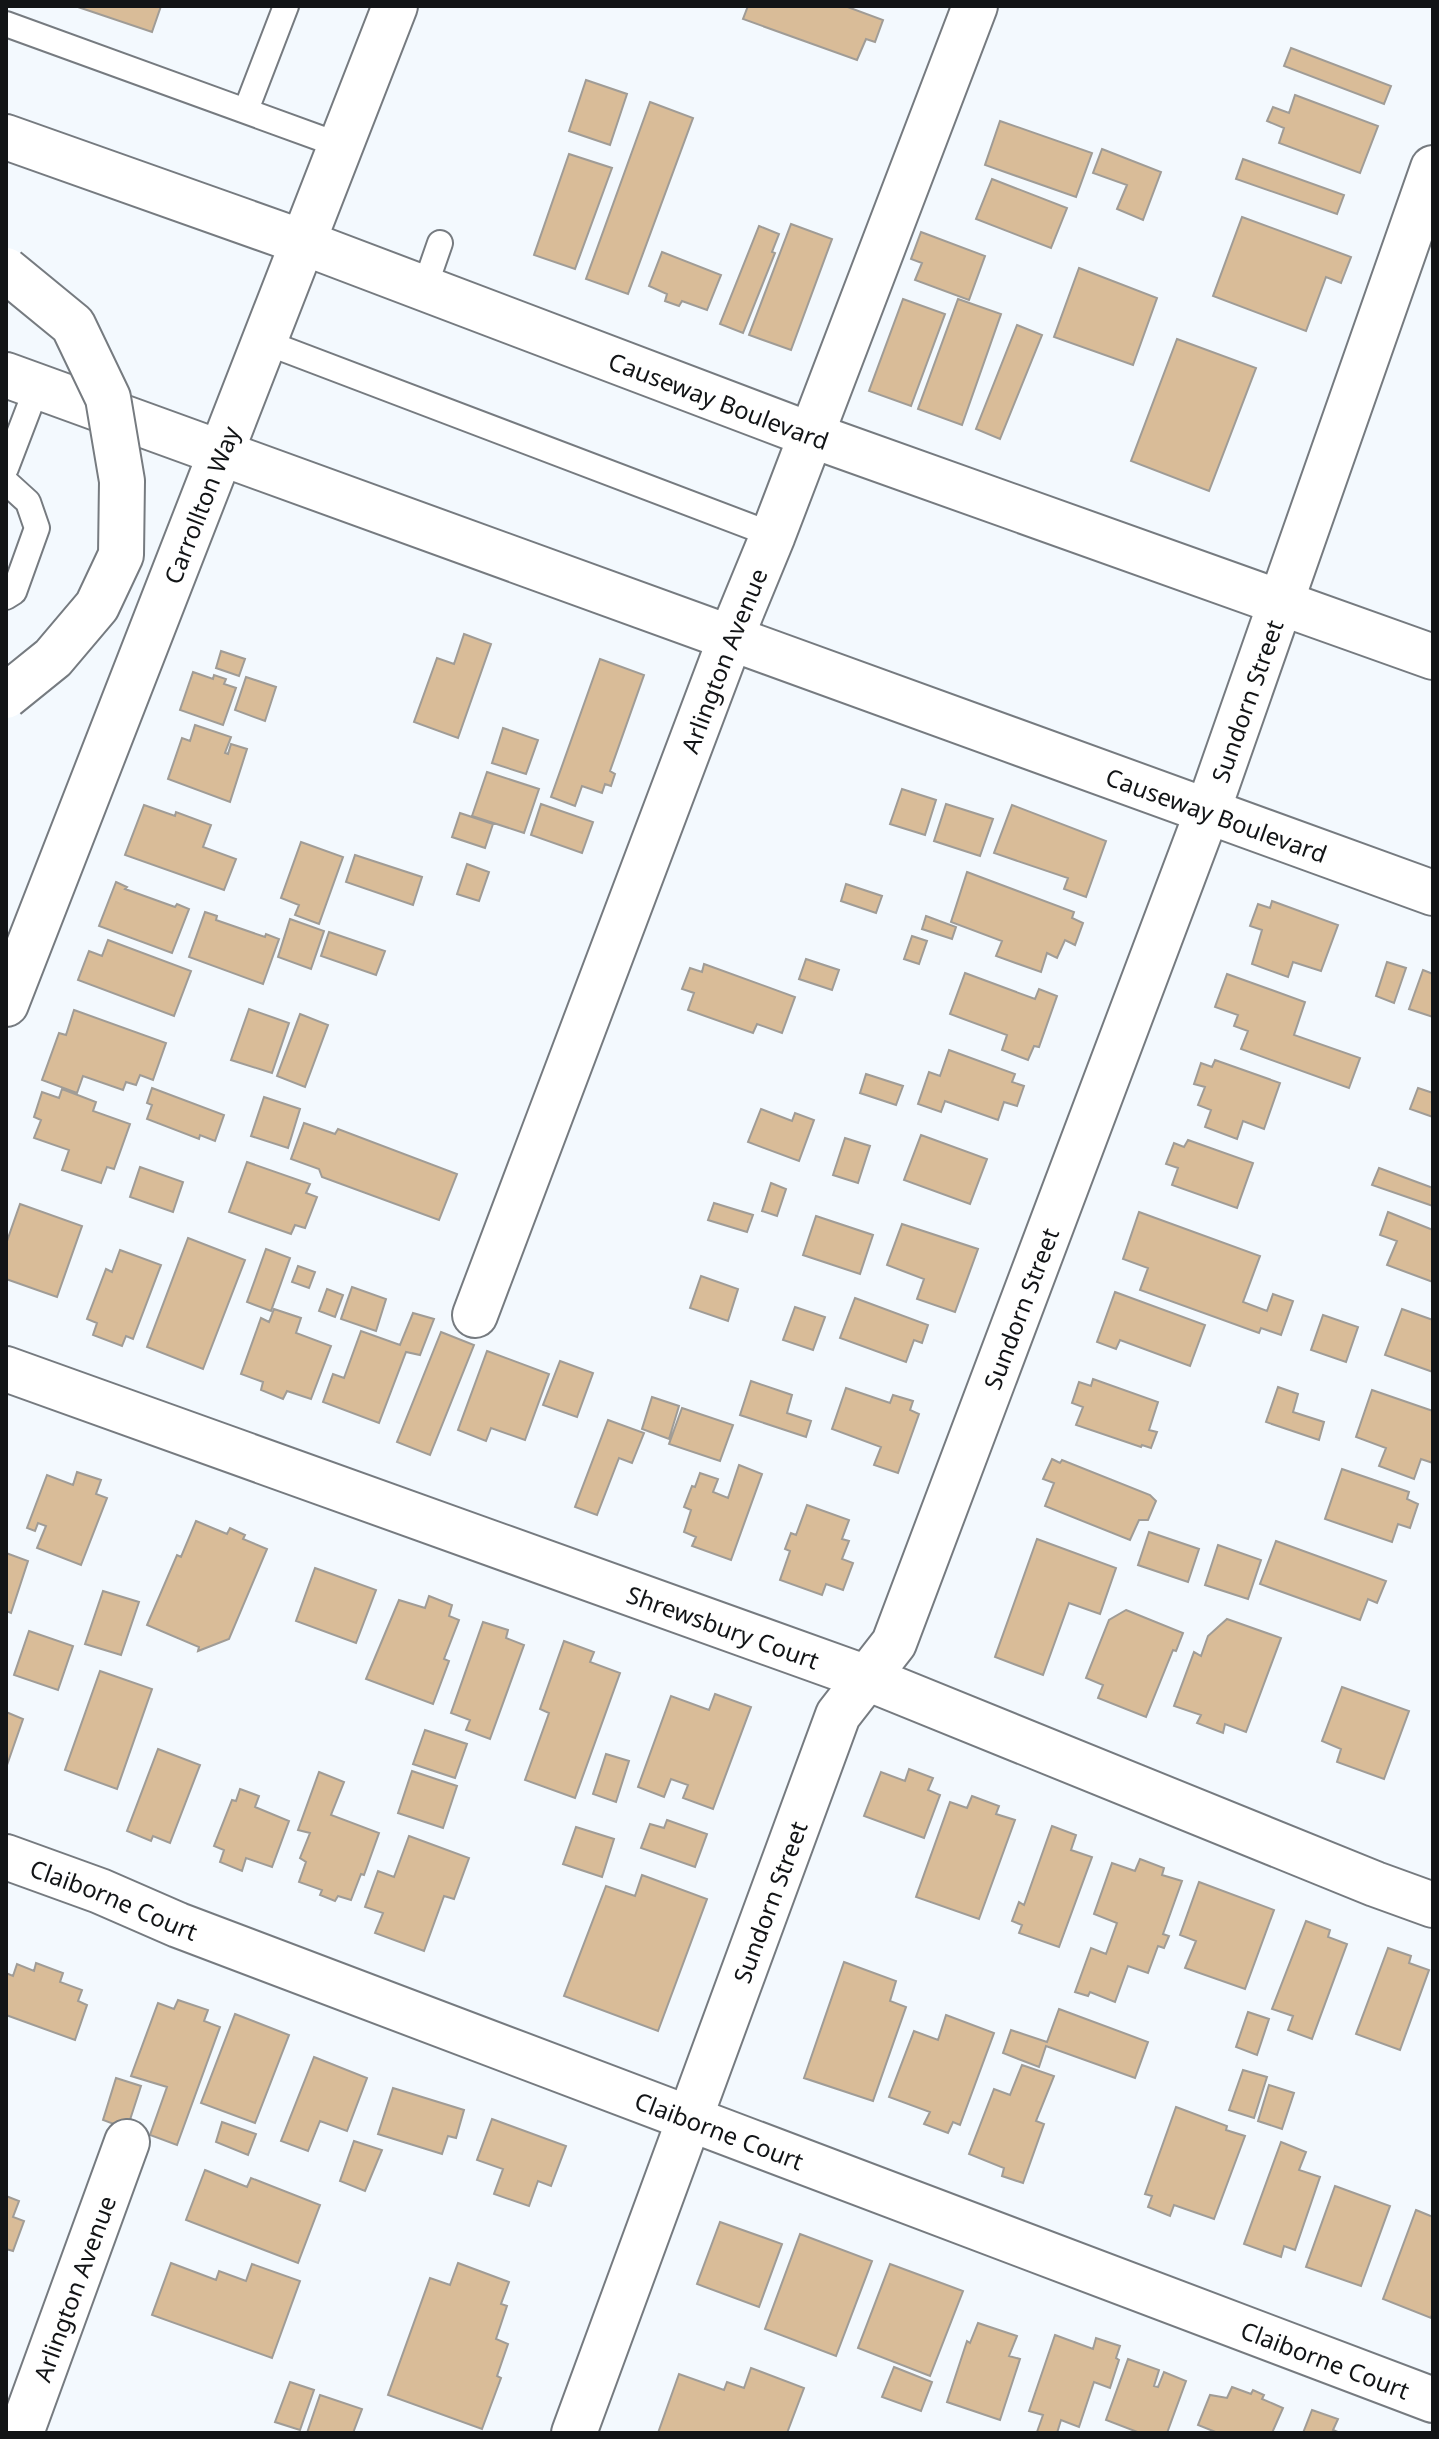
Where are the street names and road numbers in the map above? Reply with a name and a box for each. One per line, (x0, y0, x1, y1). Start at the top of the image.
street label: Causeway Boulevard (604, 343, 834, 457)
street label: Carrollton Way (155, 420, 247, 588)
street label: Arlington Avenue (672, 563, 774, 758)
street label: Sundorn Street (1202, 615, 1290, 787)
street label: Causeway Boulevard (1102, 759, 1332, 870)
street label: Sundorn Street (975, 1222, 1066, 1394)
street label: Shrewsbury Court (623, 1577, 824, 1676)
street label: Sundorn Street (724, 1816, 814, 1987)
street label: Claiborne Court (26, 1851, 203, 1948)
street label: Claiborne Court (630, 2083, 809, 2177)
street label: Arlington Avenue (25, 2191, 123, 2386)
street label: Claiborne Court (1236, 2312, 1415, 2406)

